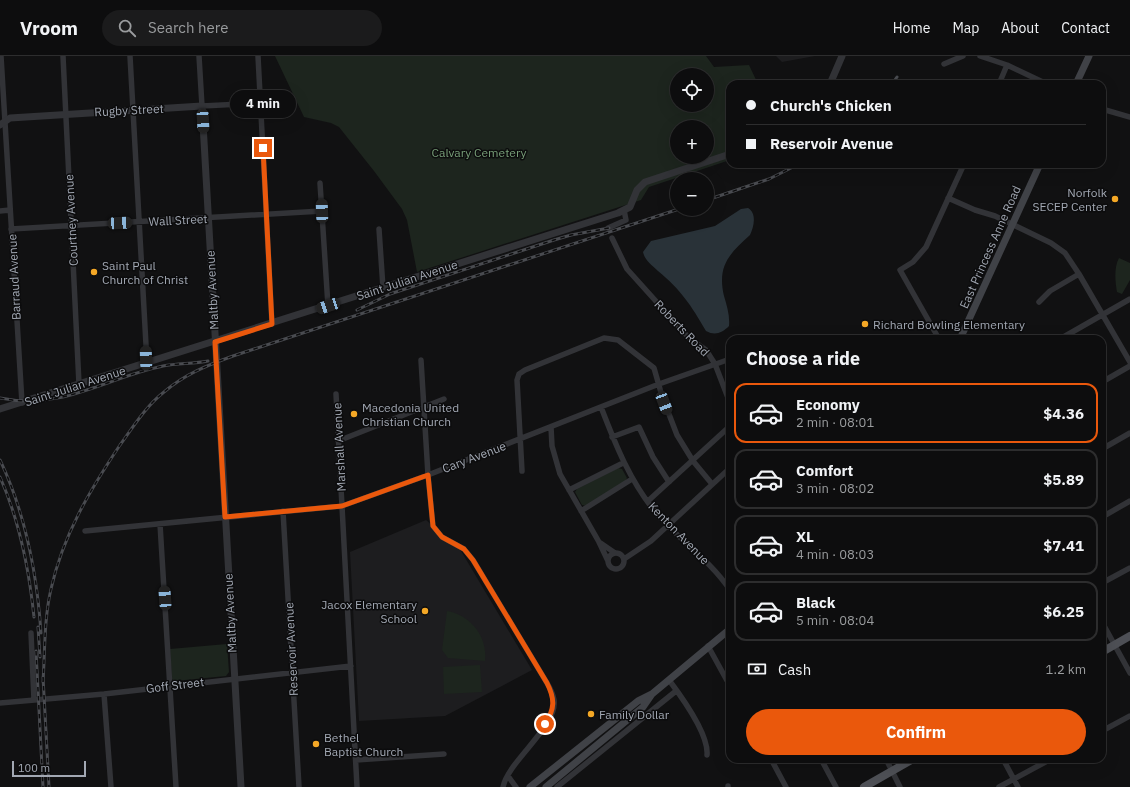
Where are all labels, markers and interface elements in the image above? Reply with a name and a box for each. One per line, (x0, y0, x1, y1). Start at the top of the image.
search box (102, 10, 382, 46)
text: Vroom (20, 16, 78, 40)
icon: search (116, 17, 138, 39)
text: Search here (148, 18, 228, 37)
text: Home (893, 19, 930, 37)
text: Map (952, 19, 979, 37)
text: About (1001, 19, 1039, 37)
text: Contact (1061, 19, 1110, 37)
map controls (670, 68, 714, 216)
button: locate (670, 68, 714, 112)
callout: 4 min (230, 90, 296, 118)
text: 4 min (246, 95, 280, 112)
text: Church's Chicken (770, 96, 892, 115)
street label: Rugby Street (94, 101, 164, 119)
car (196, 109, 210, 133)
button: + (670, 120, 714, 164)
text: Reservoir Avenue (770, 134, 893, 153)
route end (254, 139, 272, 157)
park label: Calvary Cemetery (432, 145, 526, 160)
button: − (670, 172, 714, 216)
street label: Courtney Avenue (61, 173, 81, 266)
street label: East Princess Anne Road (956, 183, 1024, 311)
place label: Norfolk SECEP Center (1032, 185, 1108, 214)
marker: Norfolk SECEP Center (1110, 194, 1120, 204)
car (316, 199, 328, 223)
street label: Wall Street (148, 211, 208, 229)
car (108, 216, 132, 230)
street label: Barraud Avenue (4, 233, 24, 320)
street label: Maltby Avenue (202, 250, 222, 330)
street label: Saint Julian Avenue (354, 256, 460, 303)
place label: Saint Paul Church of Christ (102, 258, 188, 287)
marker: Saint Paul Church of Christ (89, 267, 99, 277)
car (315, 297, 341, 315)
street label: Roberts Road (651, 297, 713, 359)
place label: Richard Bowling Elementary (873, 317, 1025, 332)
marker: Richard Bowling Elementary (860, 319, 870, 329)
car (140, 346, 152, 370)
text: Choose a ride (746, 347, 860, 370)
street label: Saint Julian Avenue (22, 362, 128, 409)
car (654, 390, 674, 416)
icon: car (748, 395, 784, 431)
text: Economy (796, 395, 860, 414)
place label: Macedonia United Christian Church (362, 400, 459, 429)
street label: Marshall Avenue (329, 402, 349, 492)
text: $4.36 (1043, 404, 1084, 423)
marker: Macedonia United Christian Church (349, 409, 359, 419)
text: 2 min · 08:01 (796, 414, 874, 431)
street label: Cary Avenue (440, 438, 508, 476)
icon: car (748, 461, 784, 497)
text: Comfort (796, 461, 853, 480)
text: $5.89 (1043, 470, 1084, 489)
text: 3 min · 08:02 (796, 480, 874, 497)
street label: Kenton Avenue (645, 499, 713, 568)
icon: car (748, 527, 784, 563)
text: XL (796, 527, 814, 546)
text: $7.41 (1043, 536, 1084, 555)
text: 4 min · 08:03 (796, 546, 874, 563)
street label: Maltby Avenue (220, 573, 240, 653)
car (158, 586, 172, 610)
icon: car (748, 593, 784, 629)
text: Black (796, 593, 836, 612)
place label: Jacox Elementary School (321, 597, 417, 626)
street label: Reservoir Avenue (281, 601, 301, 696)
text: $6.25 (1043, 602, 1084, 621)
marker: Jacox Elementary School (420, 606, 430, 616)
text: 5 min · 08:04 (796, 612, 874, 629)
icon: cash (746, 658, 768, 680)
text: Cash (778, 660, 811, 679)
text: 1.2 km (1046, 661, 1086, 678)
street label: Goff Street (145, 674, 205, 696)
place label: Family Dollar (599, 707, 670, 722)
marker: Family Dollar (586, 709, 596, 719)
button: Confirm (746, 709, 1086, 755)
route start (536, 715, 554, 733)
place label: Bethel Baptist Church (324, 730, 403, 759)
marker: Bethel Baptist Church (311, 739, 321, 749)
scale bar (12, 759, 86, 778)
text: 100 m (18, 761, 50, 775)

